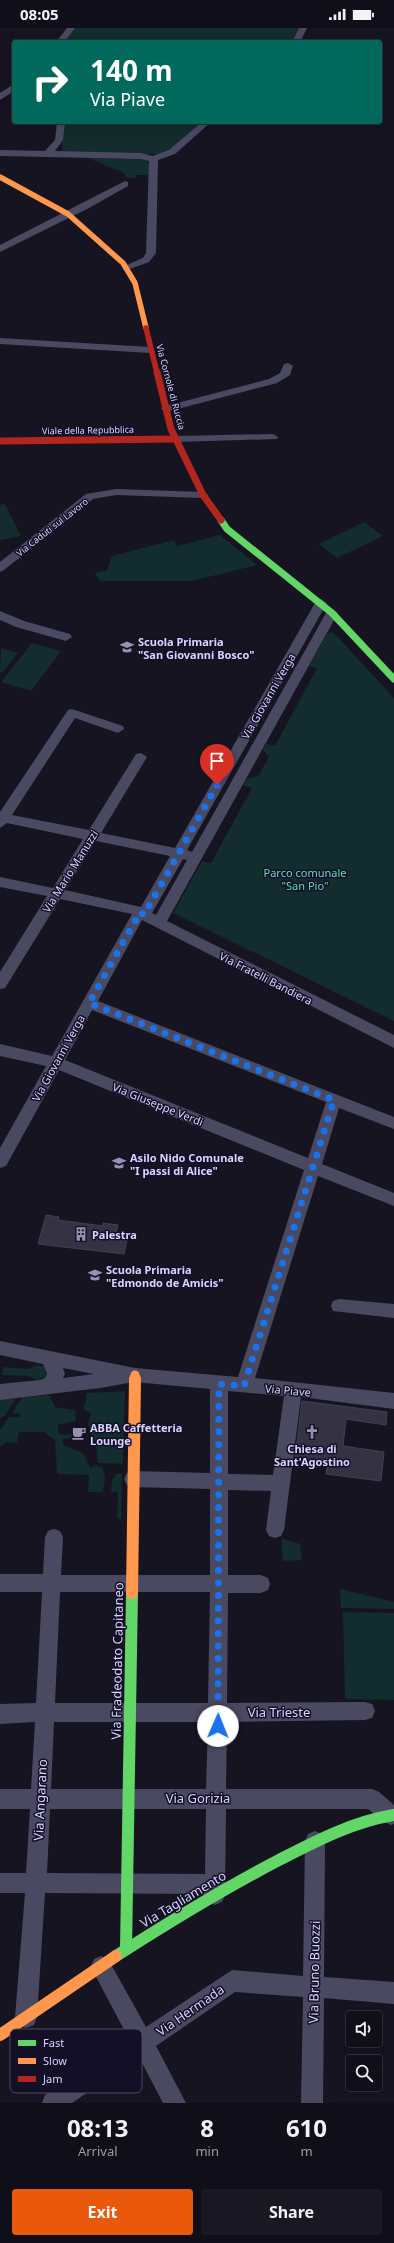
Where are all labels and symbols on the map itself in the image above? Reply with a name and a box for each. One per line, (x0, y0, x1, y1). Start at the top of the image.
street label: Via Cornole di Ruccia (153, 343, 189, 431)
street label: Viale della Repubblica (42, 423, 134, 437)
street label: Via Caduti sul Lavoro (13, 495, 91, 559)
place label: Scuola Primaria "San Giovanni Bosco" (138, 634, 255, 662)
school or university icon: Scuola Primaria "San Giovanni Bosco" (119, 639, 135, 655)
street label: Via Giovanni Verga (237, 650, 299, 742)
pin (200, 744, 234, 785)
street label: Via Mario Manuzzi (39, 827, 101, 915)
park label: Parco comunale "San Pio" (264, 865, 346, 893)
street label: Via Fratelli Bandiera (217, 948, 315, 1008)
street label: Via Giovanni Verga (28, 1012, 88, 1104)
street label: Via Giuseppe Verdi (110, 1079, 206, 1129)
place label: Asilo Nido Comunale "I passi di Alice" (130, 1150, 244, 1178)
school or university icon: Asilo Nido Comunale "I passi di Alice" (111, 1155, 127, 1171)
building icon: Palestra (73, 1226, 89, 1242)
place label: Palestra (92, 1227, 137, 1242)
place label: Scuola Primaria "Edmondo de Amicis" (106, 1262, 224, 1290)
school or university icon: Scuola Primaria "Edmondo de Amicis" (87, 1267, 103, 1283)
street label: Via Piave (264, 1381, 312, 1399)
place label: ABBA Caffetteria Lounge (90, 1420, 182, 1448)
church icon: Chiesa di Sant'Agostino (304, 1424, 320, 1440)
cafe icon: ABBA Caffetteria Lounge (71, 1425, 87, 1441)
place label: Chiesa di Sant'Agostino (274, 1441, 350, 1469)
street label: Via Fradeodato Capitaneo (107, 1582, 127, 1740)
street label: Via Trieste (248, 1703, 310, 1721)
position arrow (197, 1705, 239, 1747)
street label: Via Angarano (29, 1759, 51, 1841)
street label: Via Gorizia (166, 1789, 230, 1807)
street label: Via Tagliamento (137, 1866, 229, 1932)
street label: Via Bruno Buozzi (304, 1920, 324, 2024)
street label: Via Hermada (153, 1980, 227, 2040)
legend (10, 2029, 142, 2093)
text: Fast (43, 2035, 64, 2050)
text: Slow (43, 2053, 67, 2068)
text: Jam (42, 2071, 62, 2086)

